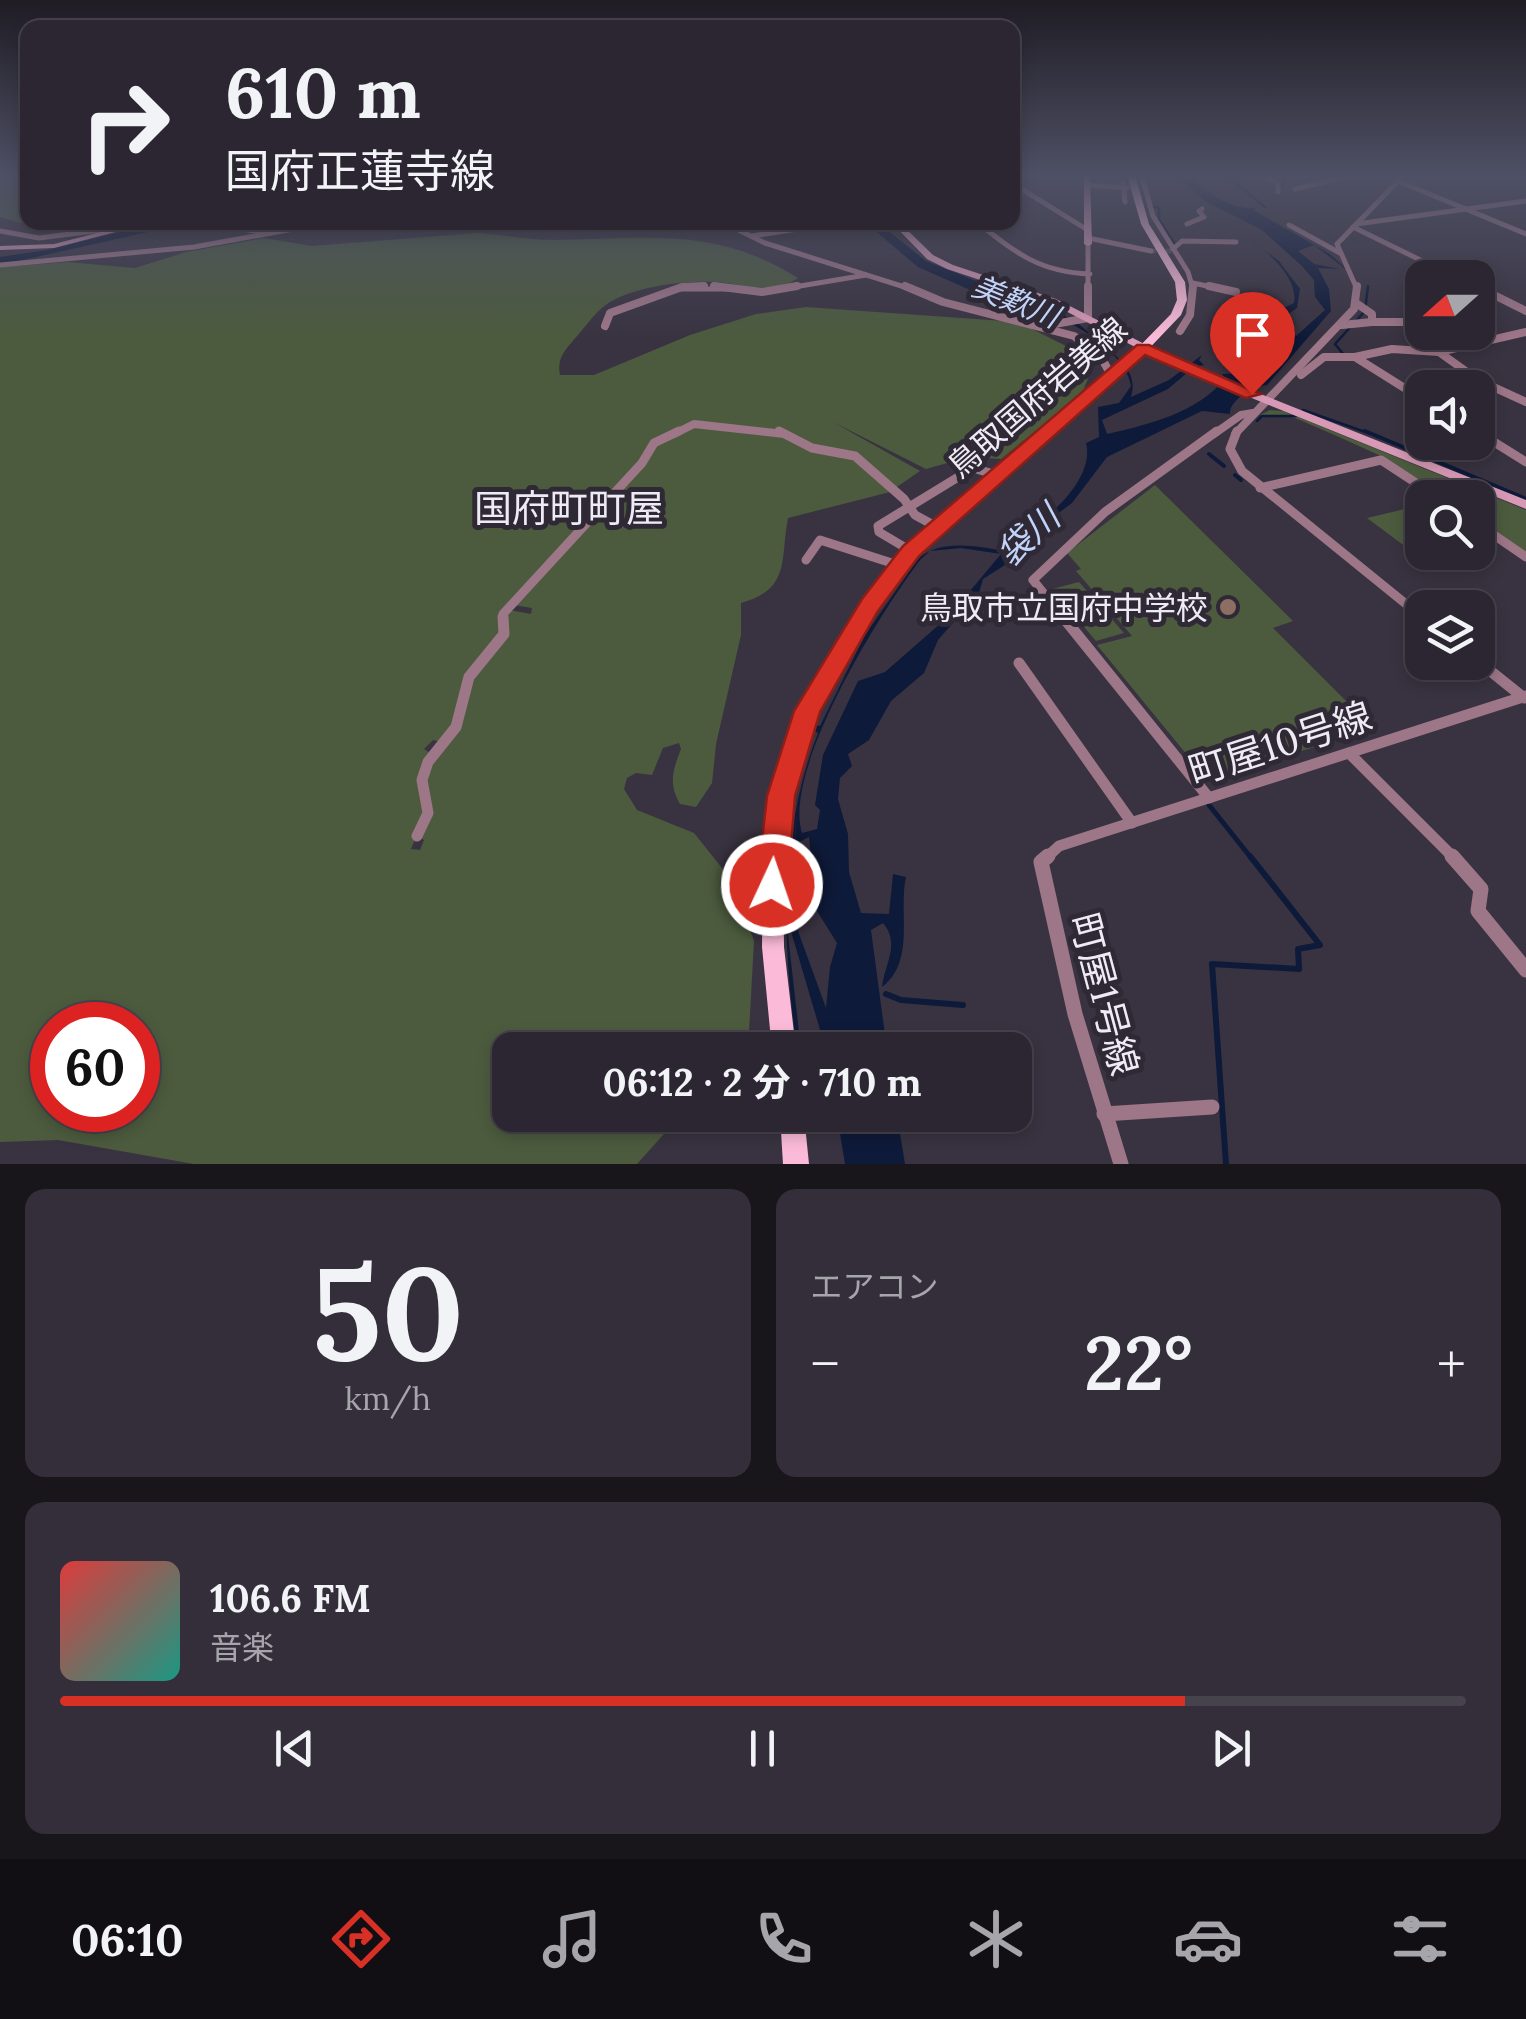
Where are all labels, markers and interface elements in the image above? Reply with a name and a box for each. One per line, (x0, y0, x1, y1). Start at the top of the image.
text: 610 m (225, 48, 421, 137)
icon: right (60, 60, 190, 190)
text: 国府正蓮寺線 (225, 142, 495, 199)
north arrow (1405, 260, 1495, 350)
map controls (1405, 260, 1495, 680)
water label: 美歎川 (967, 267, 1068, 337)
pin (1210, 292, 1295, 395)
icon: arrive (1225, 307, 1280, 362)
street label: 鳥取国府岩美線 (939, 308, 1135, 486)
button: sound (1405, 370, 1495, 460)
button: search (1405, 480, 1495, 570)
district label: 国府町町屋 (474, 484, 664, 532)
water label: 袋川 (987, 492, 1072, 575)
place label: 鳥取市立国府中学校 (920, 587, 1208, 628)
button: layers (1405, 590, 1495, 680)
marker: 鳥取市立国府中学校 (1217, 596, 1239, 618)
street label: 町屋10号線 (1183, 691, 1377, 795)
position arrow (720, 833, 824, 937)
street label: 町屋1号線 (1060, 908, 1150, 1080)
speed limit sign: 60 (30, 1002, 160, 1132)
text: 06:12 · 2 分 · 710 m (603, 1058, 921, 1106)
text: 50 (311, 1229, 464, 1396)
text: エアコン (811, 1266, 939, 1307)
text: 22° (1084, 1315, 1193, 1411)
text: − (811, 1329, 840, 1399)
text: + (1437, 1329, 1466, 1399)
text: km/h (345, 1378, 431, 1419)
text: 106.6 FM (210, 1574, 371, 1622)
text: 音楽 (210, 1627, 274, 1668)
icon: previous (267, 1721, 322, 1776)
icon: pause (735, 1721, 790, 1776)
icon: next (1204, 1721, 1259, 1776)
icon: directions (326, 1904, 396, 1974)
icon: music (537, 1904, 607, 1974)
icon: phone (749, 1904, 819, 1974)
icon: climate (961, 1904, 1031, 1974)
icon: car (1173, 1904, 1243, 1974)
icon: filters (1385, 1904, 1455, 1974)
text: 06:10 (71, 1911, 184, 1968)

